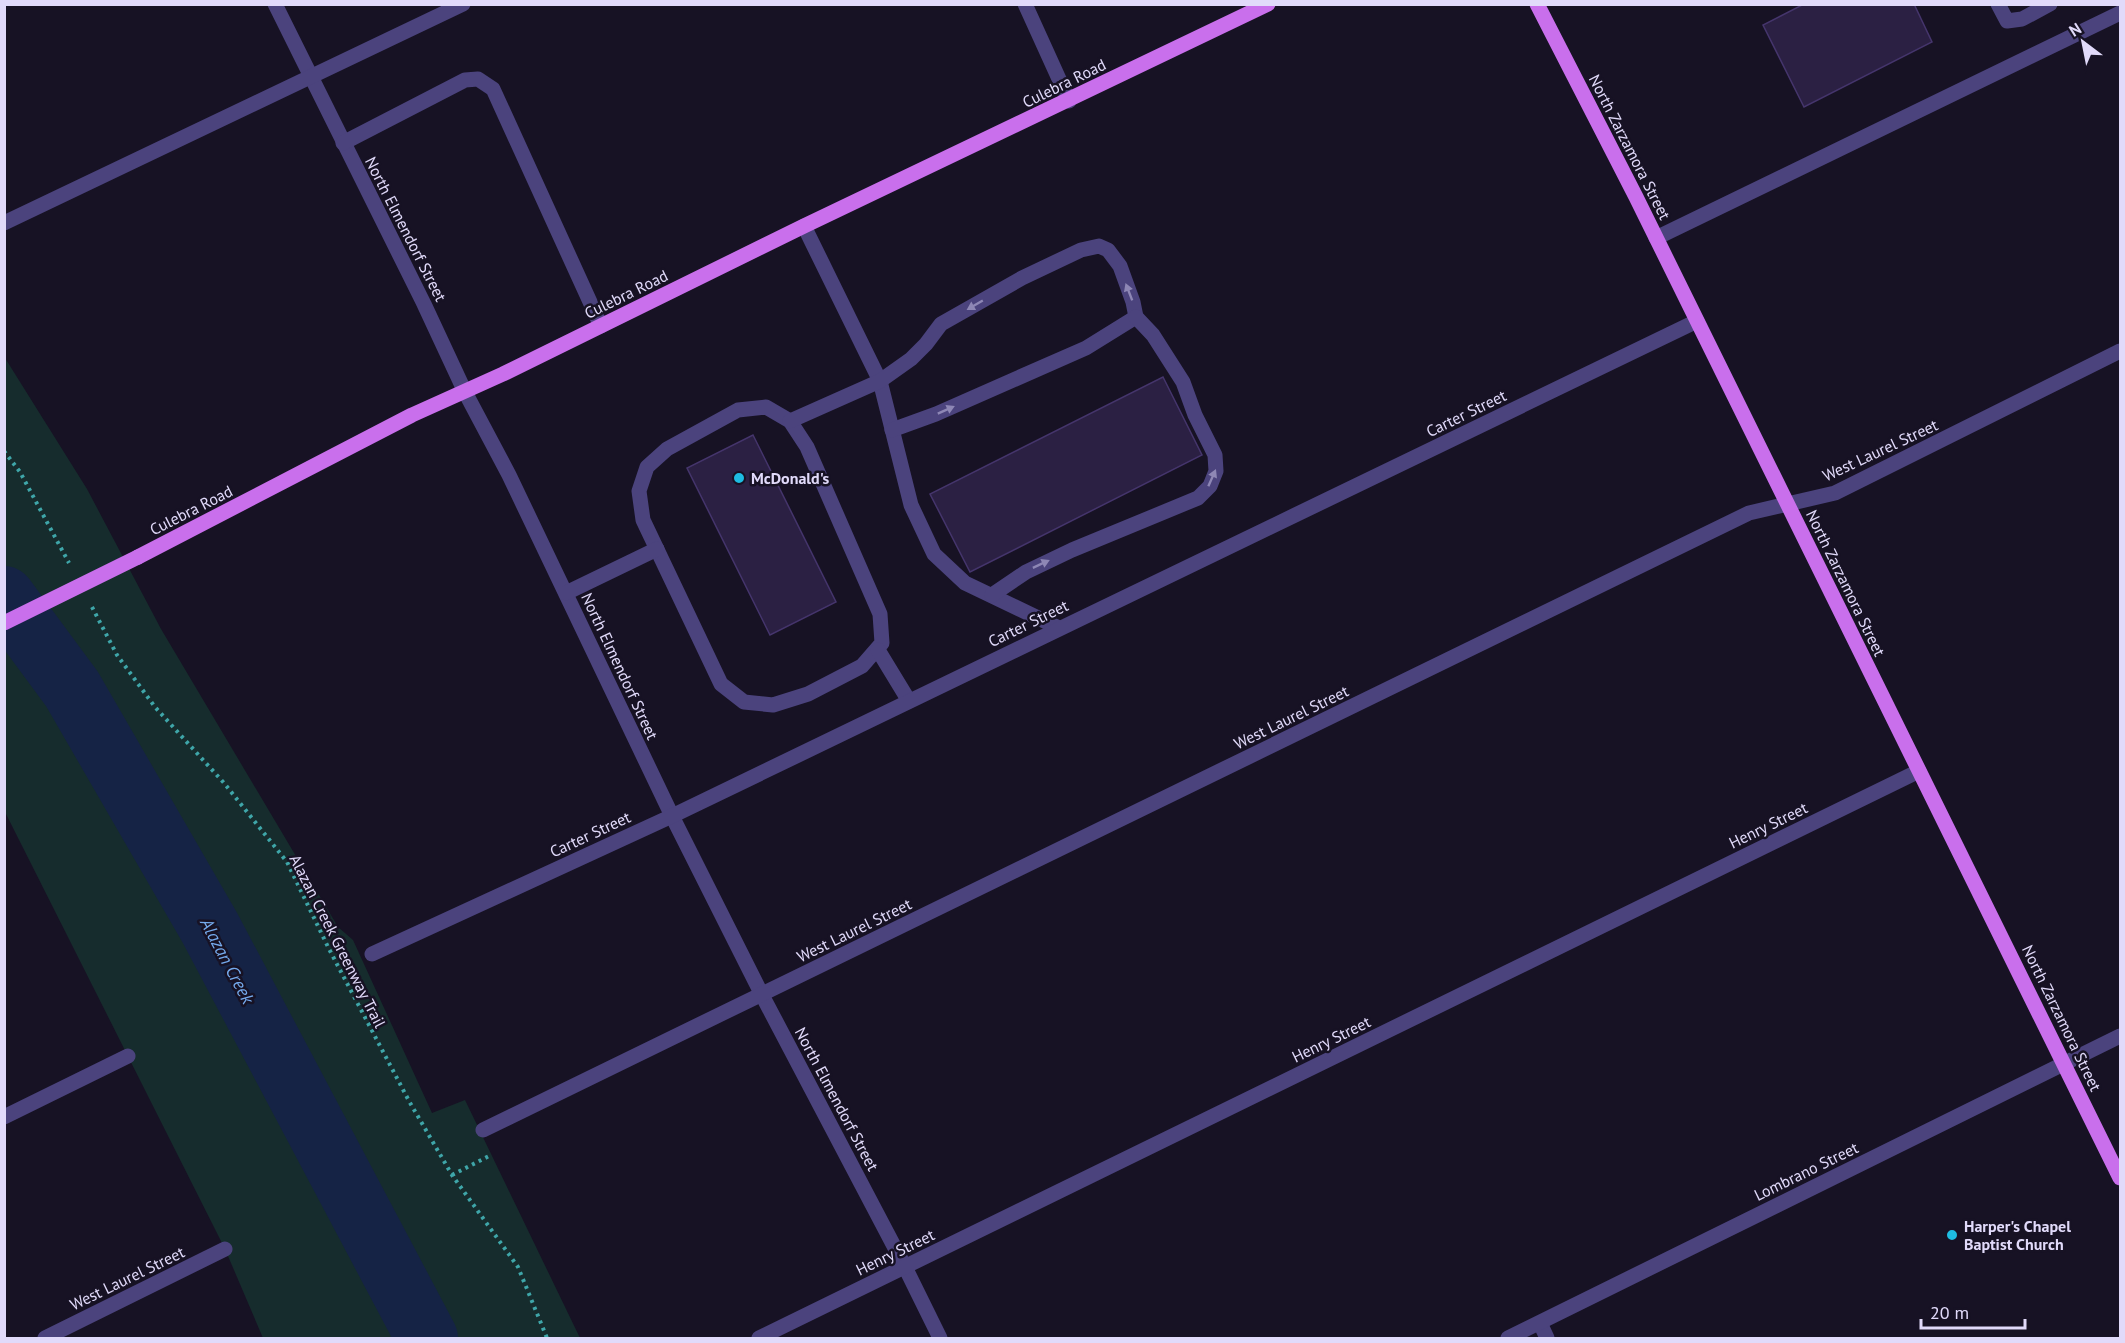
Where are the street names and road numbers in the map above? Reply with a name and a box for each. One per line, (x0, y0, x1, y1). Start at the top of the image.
street label: Culebra Road (1019, 54, 1109, 112)
street label: North Zarzamora Street (1585, 71, 1676, 223)
street label: North Elmendorf Street (361, 153, 451, 305)
street label: Culebra Road (581, 265, 671, 323)
street label: Carter Street (1423, 385, 1510, 441)
street label: West Laurel Street (1819, 414, 1941, 485)
street label: Culebra Road (146, 481, 236, 539)
street label: North Zarzamora Street (1802, 507, 1890, 660)
street label: North Elmendorf Street (577, 589, 663, 743)
street label: Carter Street (985, 595, 1072, 651)
street label: West Laurel Street (1230, 680, 1352, 753)
street label: Henry Street (1725, 797, 1811, 853)
street label: Carter Street (546, 806, 634, 861)
street label: Alazan Creek Greenway Trail (286, 851, 391, 1031)
street label: West Laurel Street (793, 893, 915, 966)
street label: North Zarzamora Street (2018, 942, 2106, 1095)
street label: Henry Street (1288, 1011, 1374, 1067)
street label: North Elmendorf Street (791, 1024, 884, 1175)
street label: Lombrano Street (1751, 1137, 1862, 1205)
street label: Henry Street (852, 1224, 938, 1280)
street label: West Laurel Street (66, 1241, 188, 1314)

